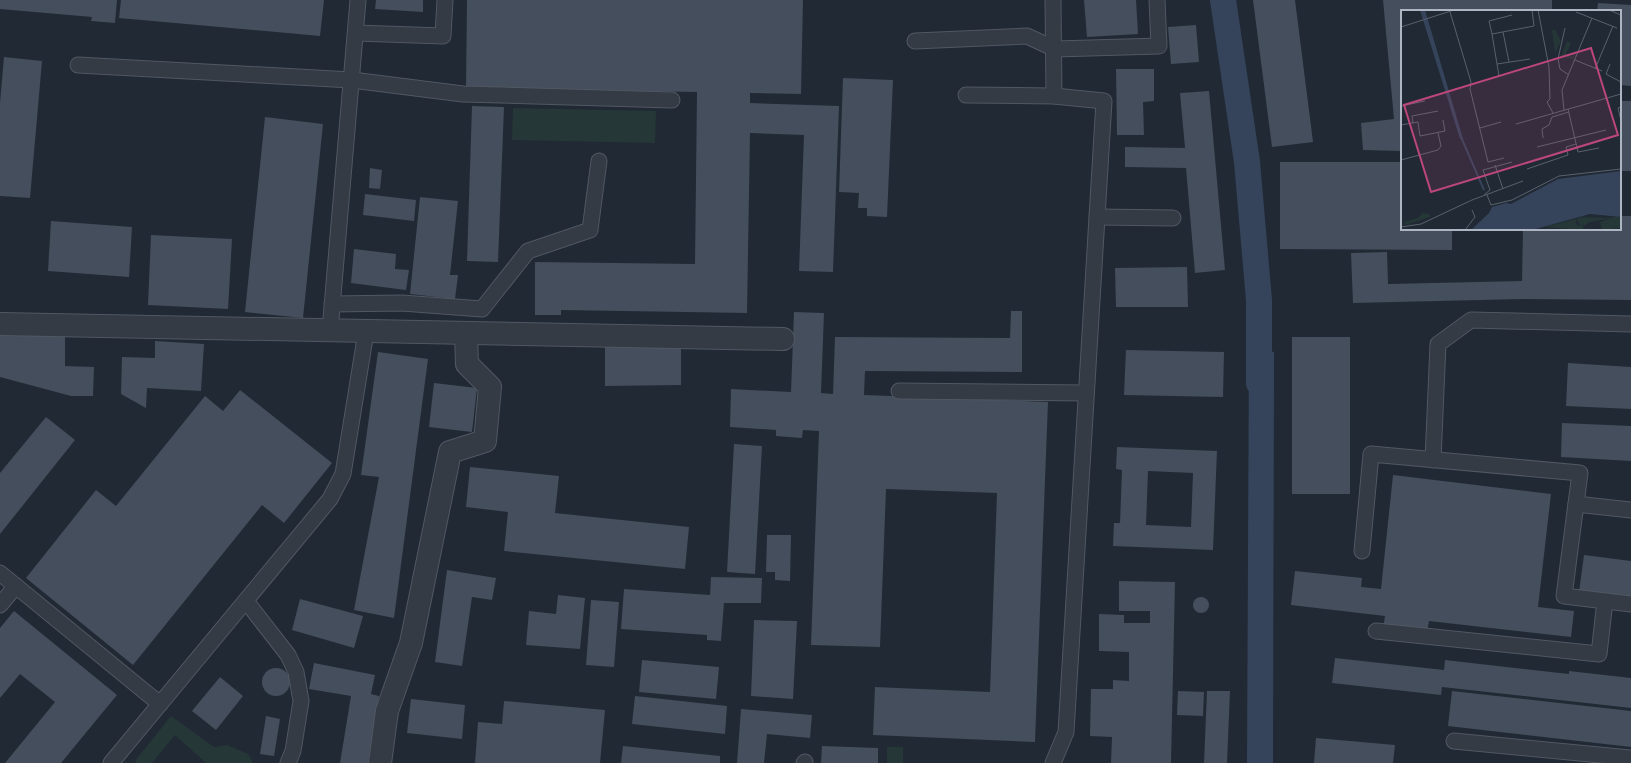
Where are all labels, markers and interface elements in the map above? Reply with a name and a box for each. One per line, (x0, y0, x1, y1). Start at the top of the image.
inset map (1401, 10, 1621, 230)

